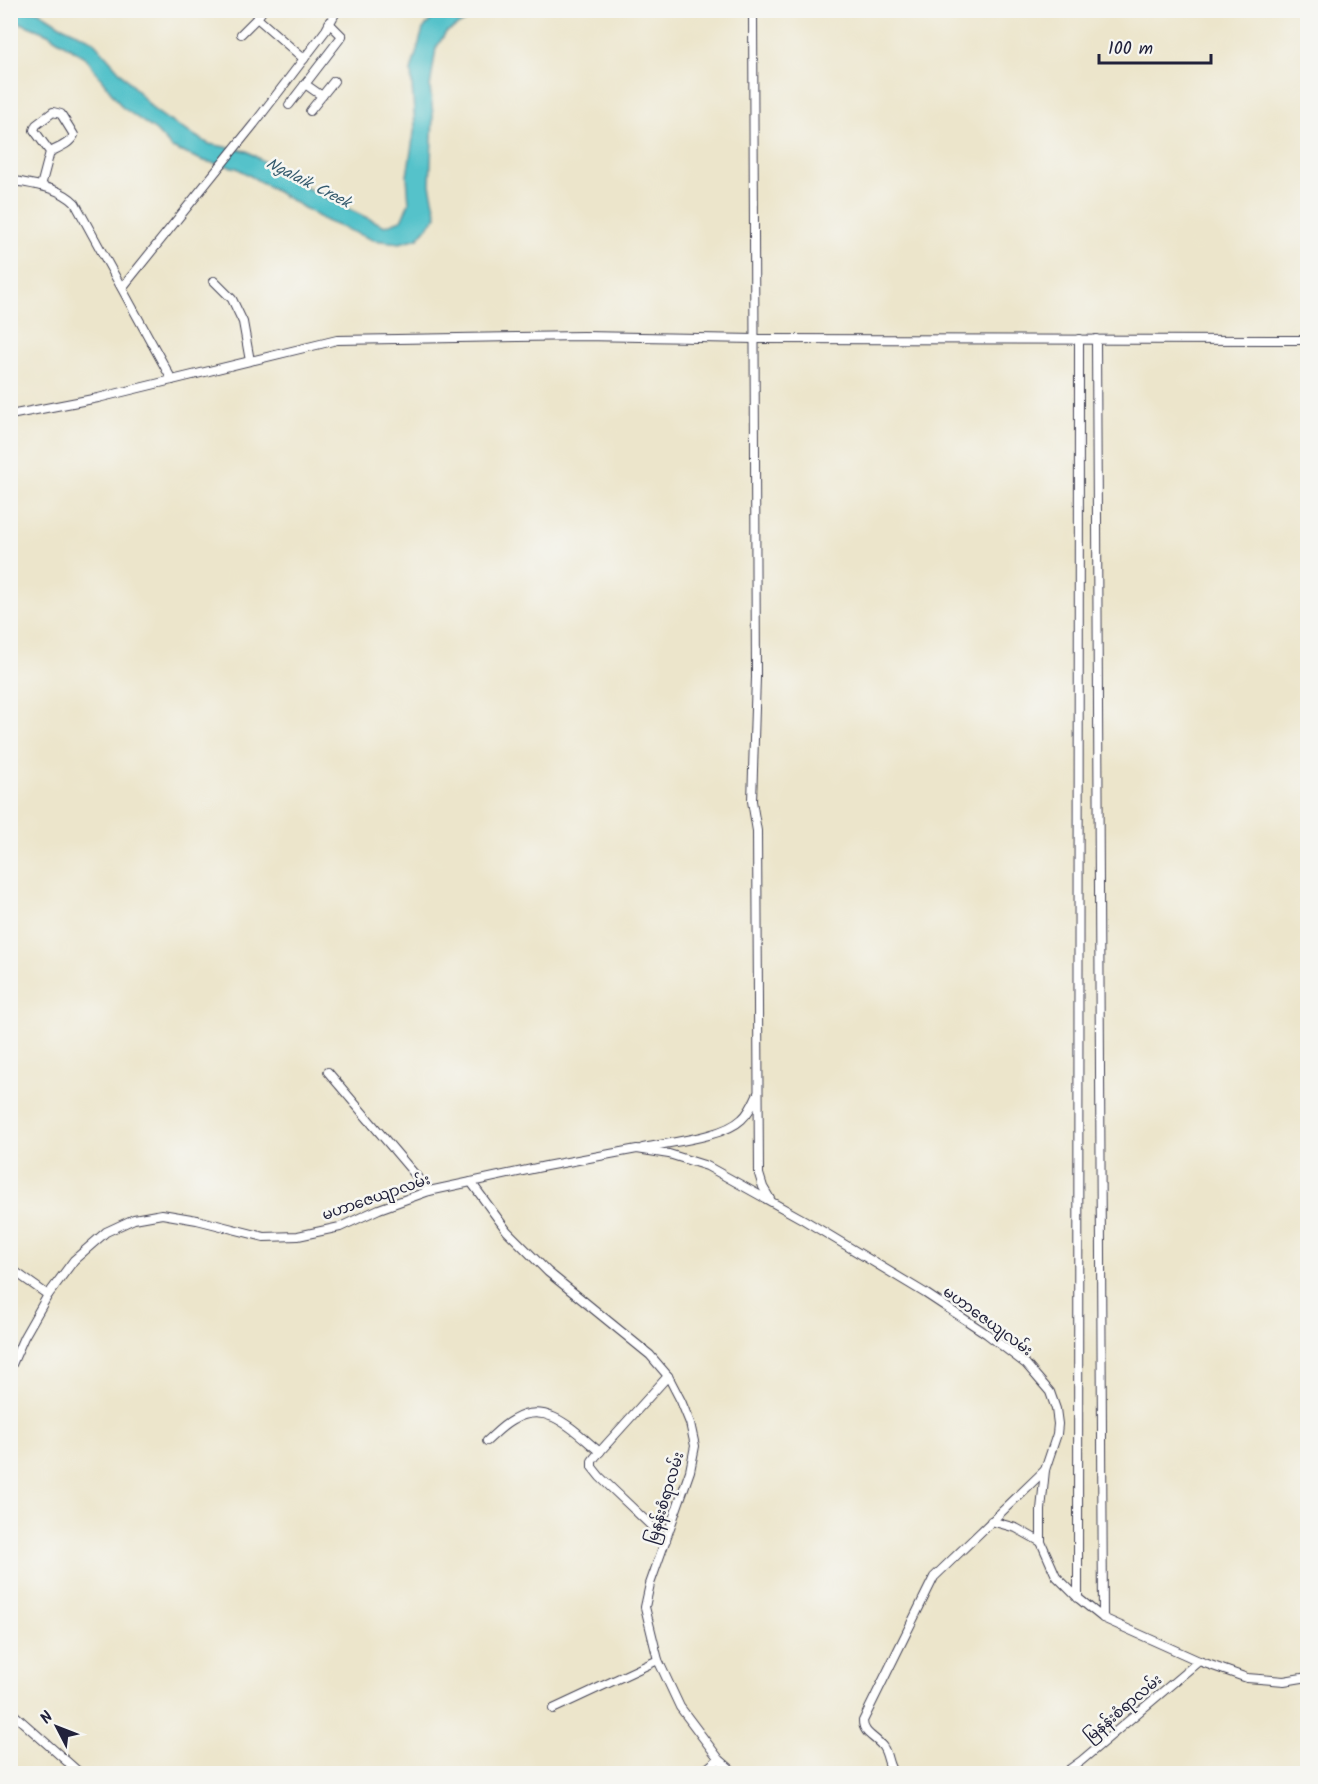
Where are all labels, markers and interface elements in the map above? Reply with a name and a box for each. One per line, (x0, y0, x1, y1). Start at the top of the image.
scale bar (1099, 27, 1212, 65)
text: 100 m (1108, 35, 1153, 64)
water label: Ngalaik Creek (262, 151, 357, 216)
street label: မဟာဇေယျာလမ်း (319, 1168, 434, 1228)
street label: မဟာဇေယျလမ်း (937, 1281, 1037, 1363)
street label: မြနန်းစံရာလမ်း (641, 1449, 691, 1547)
street label: မြနန်းစံရာလမ်း (1079, 1669, 1168, 1749)
north arrow (27, 1697, 87, 1757)
text: N (34, 1706, 60, 1730)

